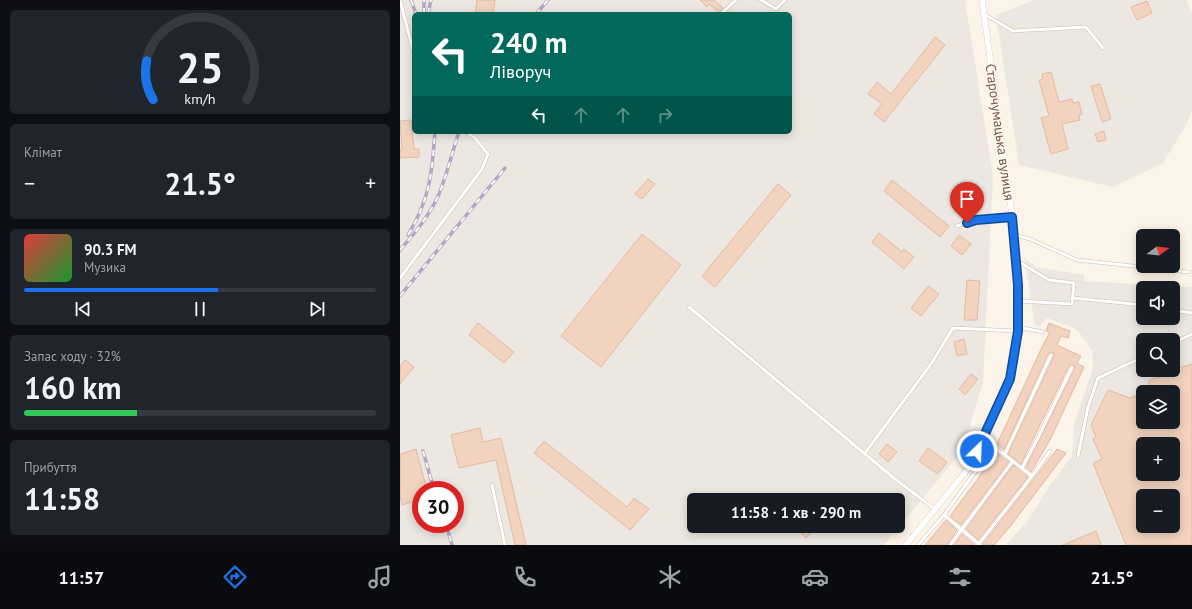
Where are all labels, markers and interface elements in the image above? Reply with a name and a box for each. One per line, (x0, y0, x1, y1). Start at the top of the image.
text: 240 m (490, 24, 567, 61)
icon: left (424, 28, 476, 80)
text: 25 (176, 41, 224, 94)
text: Ліворуч (490, 60, 551, 83)
street label: Старочумацька вулиця (981, 62, 1019, 202)
text: km/h (184, 89, 216, 108)
icon: left (528, 104, 550, 126)
icon: ahead (570, 104, 592, 126)
icon: ahead (612, 104, 634, 126)
icon: right (654, 104, 676, 126)
text: Клімат (24, 144, 62, 161)
text: 21.5° (164, 164, 236, 203)
text: − (24, 169, 35, 197)
text: + (365, 169, 376, 197)
pin (950, 182, 984, 223)
icon: arrive (956, 188, 978, 210)
north arrow (1136, 229, 1180, 273)
map controls (1136, 229, 1180, 533)
text: 90.3 FM (84, 240, 137, 259)
text: Музика (84, 259, 126, 276)
button: sound (1136, 281, 1180, 325)
icon: previous (72, 298, 94, 320)
icon: pause (189, 298, 211, 320)
icon: next (306, 298, 328, 320)
button: search (1136, 333, 1180, 377)
text: Запас ходу · 32% (24, 348, 121, 365)
text: 160 km (24, 368, 122, 407)
button: layers (1136, 385, 1180, 429)
position arrow (956, 430, 998, 472)
button: + (1136, 437, 1180, 481)
text: Прибуття (24, 459, 77, 476)
text: 11:58 (24, 479, 100, 518)
speed limit sign: 30 (412, 481, 464, 533)
button: − (1136, 489, 1180, 533)
text: 11:58 · 1 хв · 290 m (731, 503, 861, 522)
icon: directions (221, 563, 249, 591)
icon: music (366, 563, 394, 591)
icon: phone (511, 563, 539, 591)
icon: climate (656, 563, 684, 591)
icon: car (801, 563, 829, 591)
icon: filters (946, 563, 974, 591)
text: 11:57 (58, 566, 104, 589)
text: 21.5° (1091, 566, 1134, 589)

